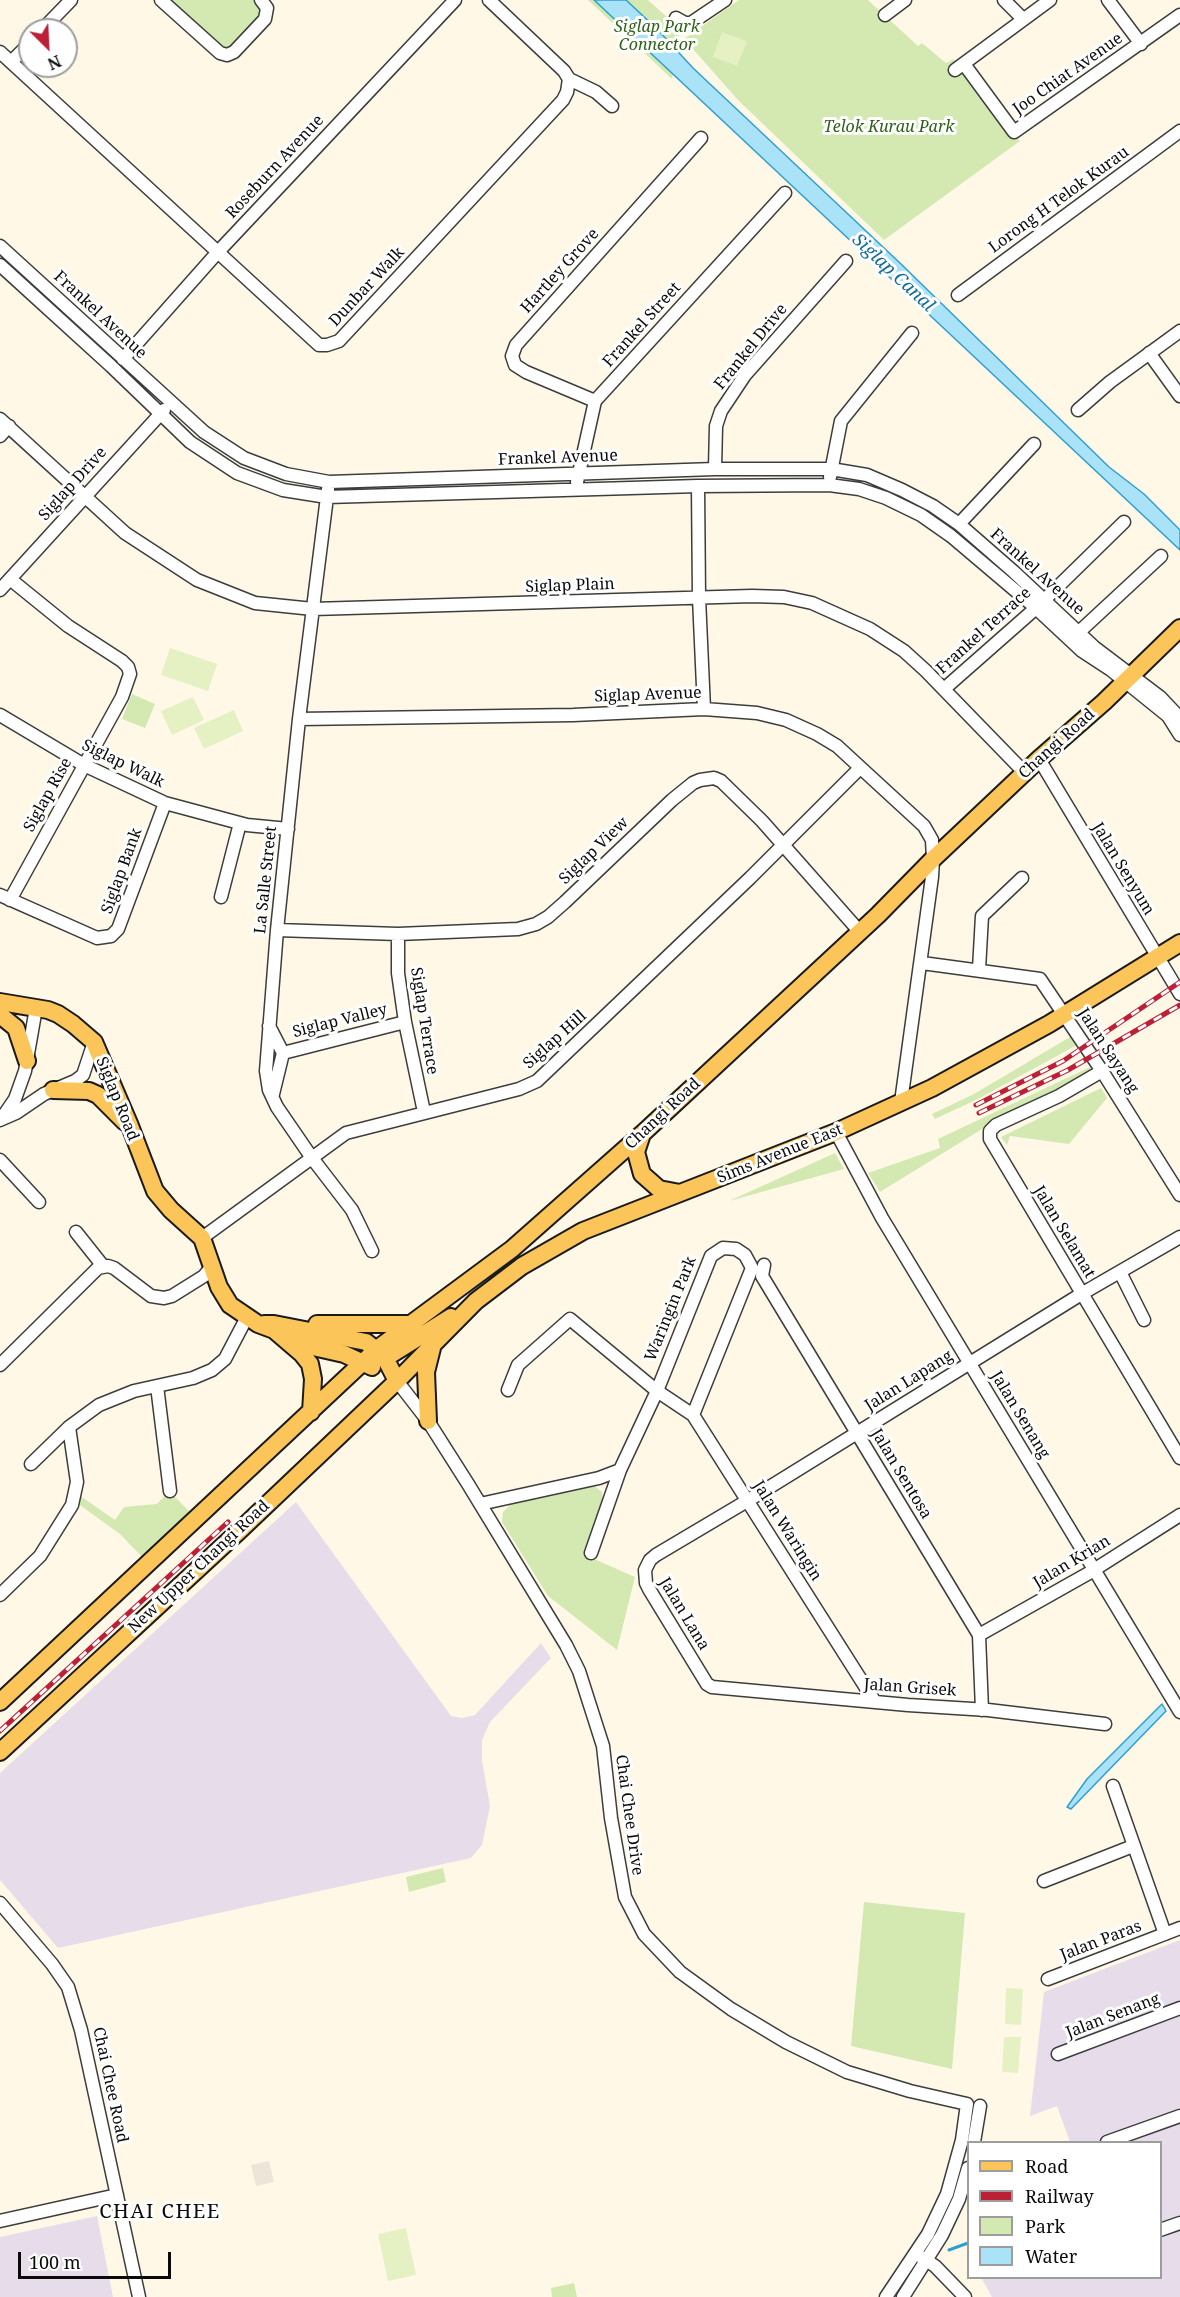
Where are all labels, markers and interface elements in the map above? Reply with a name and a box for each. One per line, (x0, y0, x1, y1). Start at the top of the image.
park label: Siglap Park Connector (614, 17, 700, 55)
north arrow (18, 18, 78, 78)
street label: Joo Chiat Avenue (1009, 29, 1127, 119)
text: N (44, 50, 65, 75)
street label: Roseburn Avenue (222, 111, 328, 223)
park label: Telok Kurau Park (824, 117, 954, 137)
street label: Lorong H Telok Kurau (985, 143, 1133, 257)
street label: Hartley Grove (517, 225, 603, 317)
water label: Siglap Canal (847, 229, 939, 317)
street label: Dunbar Walk (325, 243, 409, 331)
street label: Frankel Avenue (50, 267, 150, 363)
street label: Frankel Street (599, 279, 685, 371)
street label: Frankel Drive (711, 300, 791, 394)
street label: Siglap Drive (35, 443, 111, 525)
street label: Frankel Avenue (498, 446, 618, 470)
street label: Frankel Avenue (986, 525, 1088, 619)
street label: Siglap Plain (525, 575, 615, 597)
street label: Frankel Terrace (933, 584, 1035, 678)
street label: Siglap Avenue (594, 684, 702, 706)
street label: Changi Road (1015, 705, 1099, 783)
street label: Siglap Walk (79, 736, 167, 792)
street label: Siglap Rise (20, 755, 76, 835)
street label: Siglap View (555, 813, 633, 889)
street label: Jalan Senyum (1088, 819, 1158, 919)
street label: La Salle Street (251, 825, 281, 935)
street label: Siglap Bank (98, 826, 146, 916)
street label: Siglap Terrace (406, 966, 442, 1076)
street label: Siglap Valley (291, 1000, 389, 1042)
street label: Jalan Sayang (1073, 1005, 1143, 1097)
street label: Siglap Hill (520, 1007, 590, 1073)
street label: Siglap Road (91, 1054, 143, 1144)
street label: Changi Road (621, 1074, 705, 1154)
street label: Sims Avenue East (715, 1120, 845, 1188)
street label: Jalan Selamat (1029, 1182, 1099, 1282)
street label: Waringin Park (641, 1254, 701, 1364)
street label: Jalan Lapang (862, 1346, 956, 1416)
street label: Jalan Senang (986, 1368, 1054, 1462)
street label: Jalan Sentosa (867, 1425, 935, 1523)
street label: Jalan Waringin (748, 1477, 826, 1585)
street label: New Upper Changi Road (124, 1497, 274, 1637)
street label: Jalan Krian (1030, 1532, 1114, 1592)
street label: Jalan Lana (655, 1574, 713, 1654)
street label: Jalan Grisek (863, 1675, 957, 1701)
street label: Chai Chee Drive (611, 1753, 647, 1877)
street label: Jalan Paras (1058, 1917, 1144, 1965)
street label: Jalan Senang (1063, 1989, 1163, 2043)
street label: Chai Chee Road (88, 2025, 132, 2145)
legend (967, 2141, 1162, 2279)
text: Road (1025, 2154, 1068, 2178)
text: Railway (1025, 2184, 1094, 2208)
district label: CHAI CHEE (99, 2200, 221, 2224)
text: Park (1025, 2214, 1065, 2238)
scale bar (21, 2240, 174, 2278)
text: Water (1025, 2244, 1077, 2268)
text: 100 m (29, 2250, 81, 2274)

